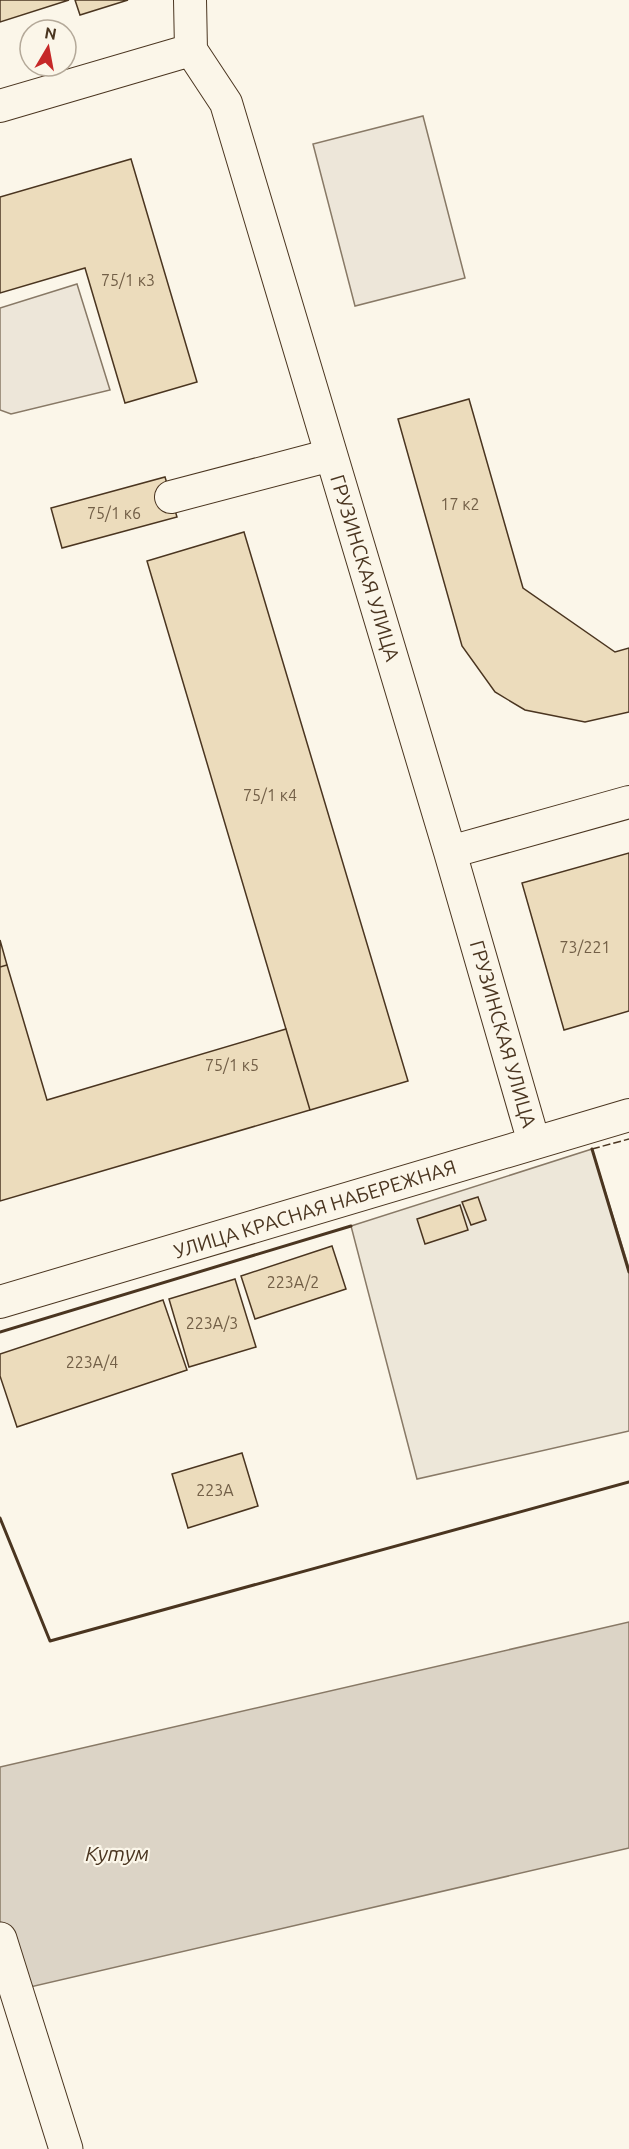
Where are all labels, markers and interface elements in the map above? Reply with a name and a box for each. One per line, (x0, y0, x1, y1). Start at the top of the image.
north arrow (18, 18, 78, 78)
text: N (43, 23, 58, 43)
house number: 75/1 к3 (101, 271, 155, 289)
street label: ГРУЗИНСКАЯ УЛИЦА (326, 472, 405, 664)
house number: 17 к2 (441, 495, 479, 513)
house number: 75/1 к6 (87, 504, 141, 522)
house number: 75/1 к4 (243, 786, 297, 804)
street label: ГРУЗИНСКАЯ УЛИЦА (466, 938, 541, 1130)
house number: 73/221 (559, 938, 611, 956)
house number: 75/1 к5 (205, 1056, 259, 1074)
street label: УЛИЦА КРАСНАЯ НАБЕРЕЖНАЯ (171, 1155, 459, 1262)
house number: 223А/2 (267, 1273, 319, 1291)
house number: 223А/3 (186, 1314, 238, 1332)
house number: 223А/4 (66, 1353, 118, 1371)
house number: 223А (196, 1481, 234, 1499)
water label: Кутум (85, 1841, 149, 1865)

